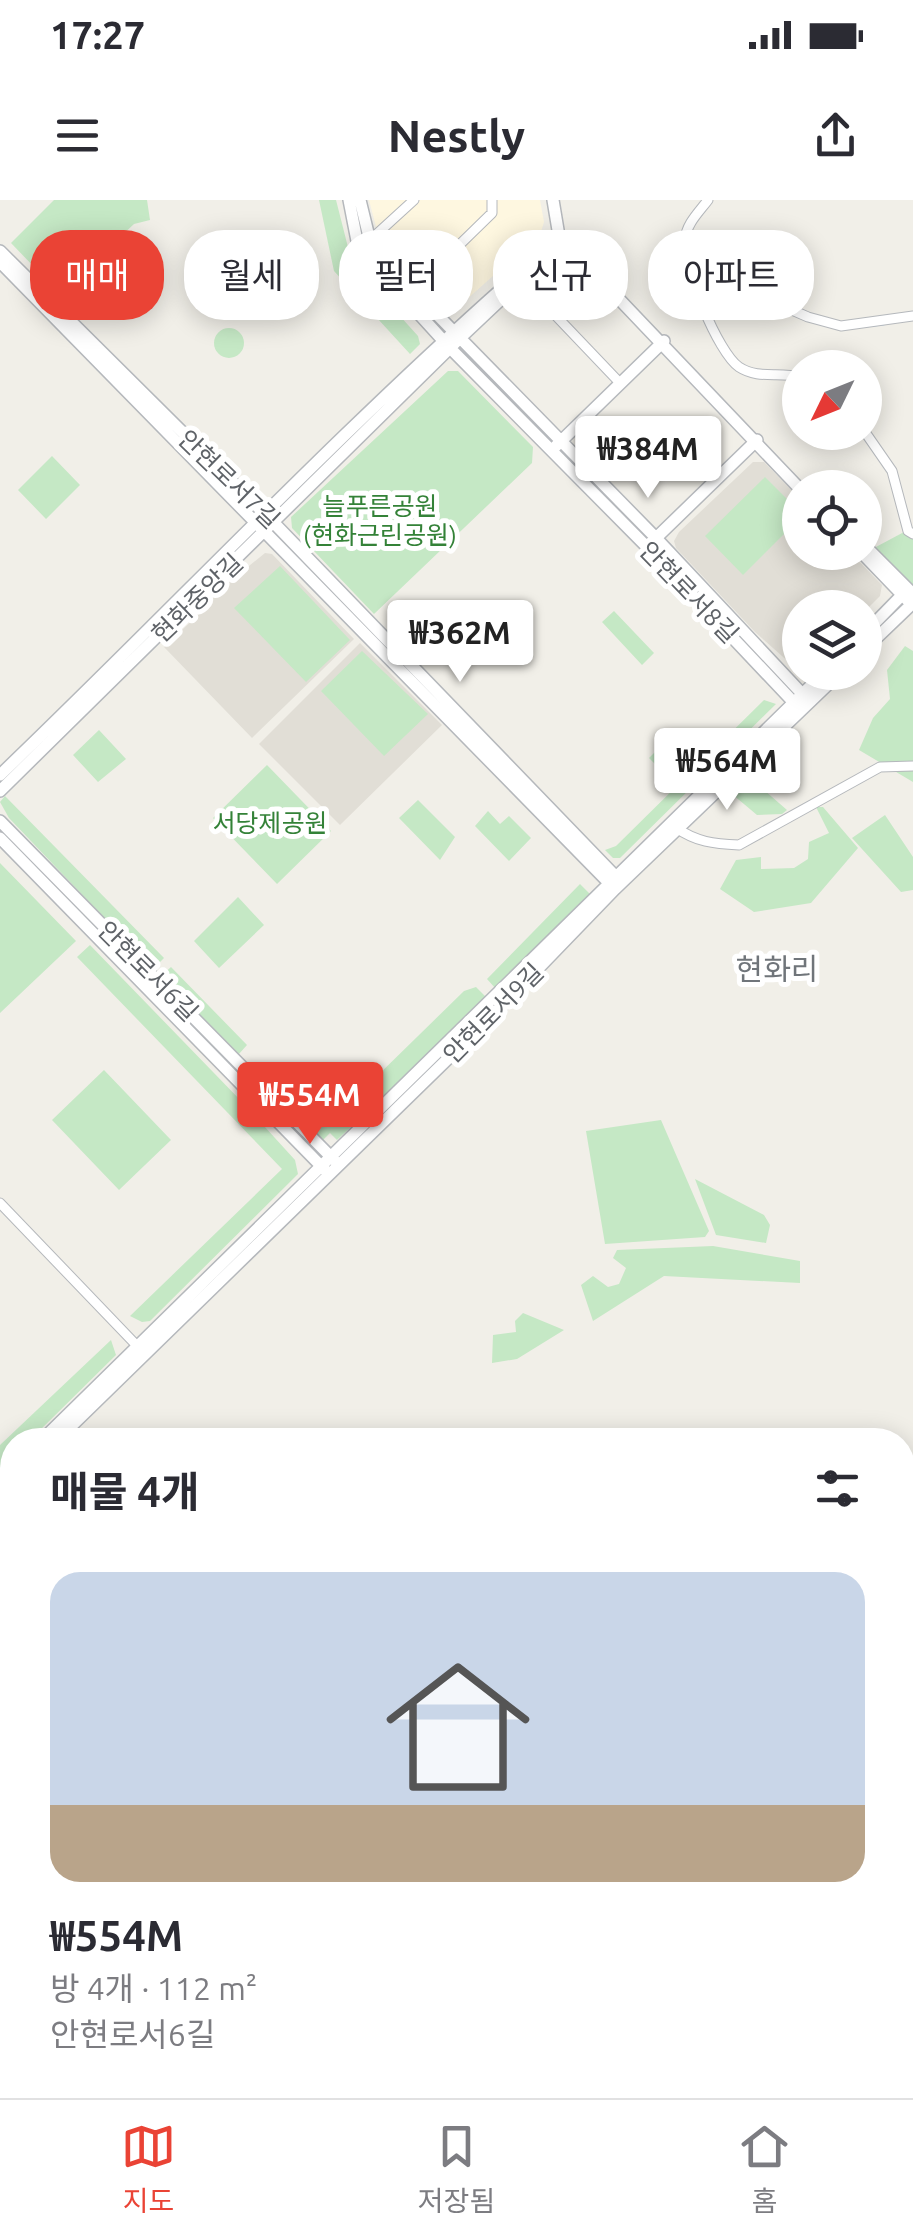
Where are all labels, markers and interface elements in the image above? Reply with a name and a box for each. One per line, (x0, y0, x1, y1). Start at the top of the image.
text: 17:27 (50, 14, 145, 56)
icon: menu (50, 108, 105, 163)
icon: share (808, 108, 863, 163)
text: Nestly (388, 110, 525, 161)
chip: 매매 (30, 230, 164, 320)
chip: 월세 (184, 230, 319, 320)
chip: 필터 (339, 230, 473, 320)
chip: 신규 (493, 230, 628, 320)
chip: 아파트 (648, 230, 814, 320)
north arrow (782, 350, 882, 450)
map controls (782, 350, 882, 690)
pin: ₩384M (578, 416, 718, 501)
street label: 안현로서7길 (173, 424, 285, 534)
text: ₩384M (597, 430, 699, 466)
button: locate (782, 470, 882, 570)
park label: 늘푸른공원 (현화근린공원) (303, 492, 457, 549)
street label: 안현로서8길 (634, 536, 744, 648)
street label: 현화중앙길 (146, 548, 248, 648)
button: layers (782, 590, 882, 690)
pin: ₩362M (390, 600, 530, 685)
text: ₩362M (409, 614, 511, 650)
pin: ₩564M (657, 728, 797, 813)
text: ₩564M (676, 742, 778, 778)
park label: 서당제공원 (212, 809, 328, 837)
street label: 안현로서6길 (92, 915, 204, 1027)
district label: 현화리 (736, 952, 818, 986)
street label: 안현로서9길 (437, 957, 549, 1069)
pin: ₩554M (240, 1062, 380, 1147)
text: ₩554M (259, 1076, 361, 1112)
icon: filters (810, 1461, 865, 1516)
text: 매물 4개 (50, 1468, 200, 1515)
icon: home (368, 1637, 548, 1817)
text: ₩554M (50, 1912, 183, 1959)
text: 방 4개 · 112 m² (50, 1970, 257, 2006)
text: 안현로서6길 (50, 2016, 215, 2052)
tab: 지도 (121, 2119, 176, 2219)
tab: 저장됨 (418, 2119, 495, 2219)
tab: 홈 (737, 2119, 792, 2219)

